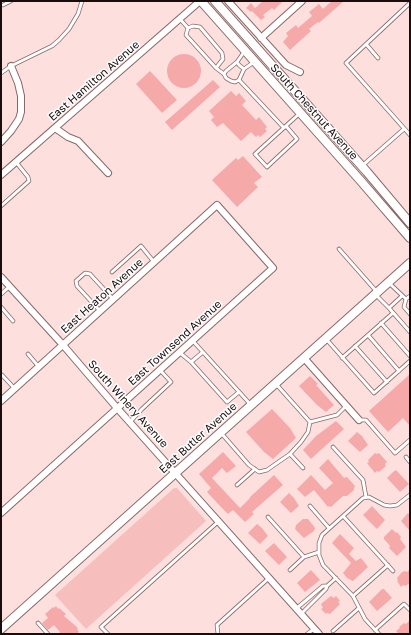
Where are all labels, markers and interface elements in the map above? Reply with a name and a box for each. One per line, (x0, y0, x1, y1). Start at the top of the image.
street label: East Hamilton Avenue (46, 38, 142, 124)
street label: South Chestnut Avenue (267, 61, 361, 163)
street label: East Heaton Avenue (58, 256, 146, 336)
street label: East Townsend Avenue (126, 298, 224, 388)
street label: South Winery Avenue (85, 358, 171, 450)
street label: East Butler Avenue (156, 400, 240, 476)

